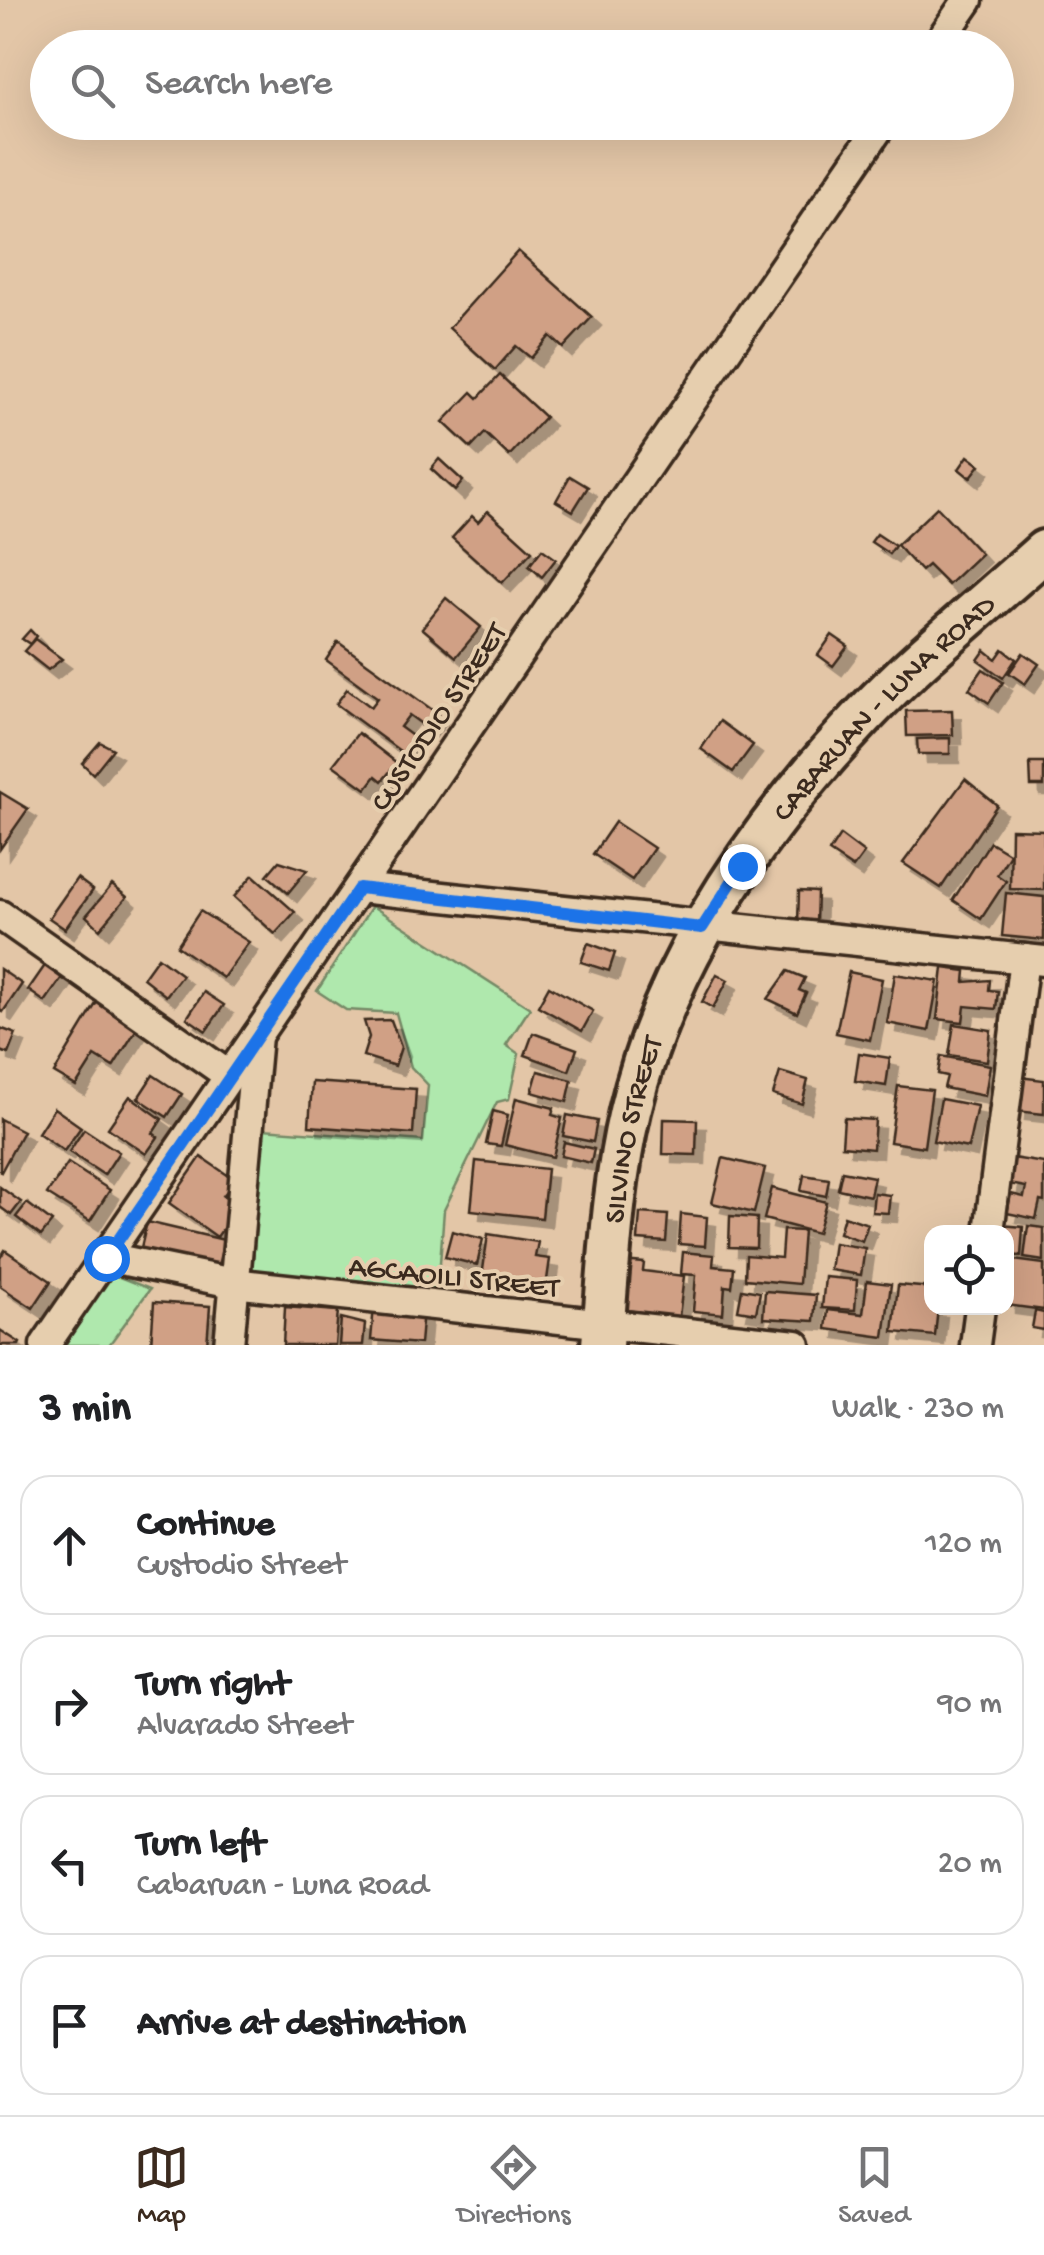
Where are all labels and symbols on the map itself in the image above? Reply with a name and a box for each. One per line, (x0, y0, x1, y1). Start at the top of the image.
street label: CABARUAN - LUNA ROAD (767, 589, 1004, 830)
street label: CUSTODIO STREET (365, 617, 517, 819)
route end (720, 844, 766, 890)
street label: SILVINO STREET (599, 1031, 674, 1225)
route start (84, 1236, 130, 1282)
street label: AGCAOILI STREET (347, 1251, 562, 1308)

